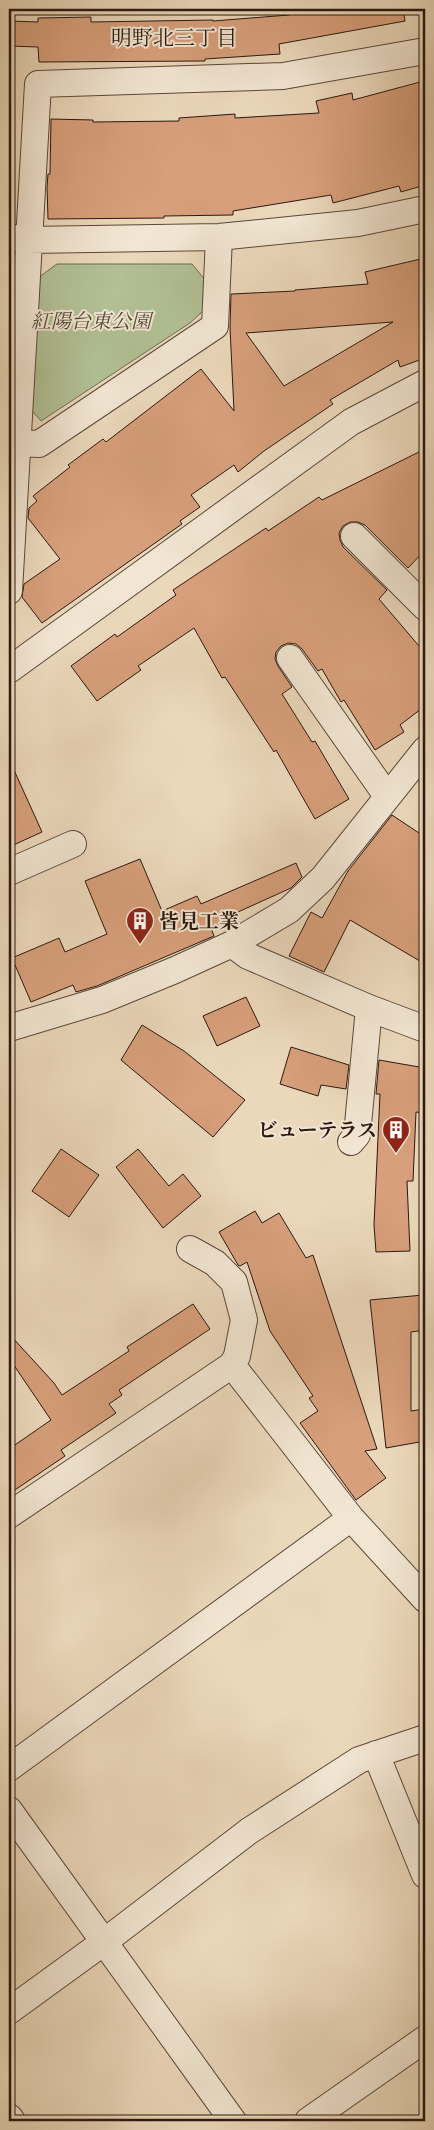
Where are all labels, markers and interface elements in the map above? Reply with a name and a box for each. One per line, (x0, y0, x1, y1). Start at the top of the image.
district label: 明野北三丁目 (111, 24, 237, 51)
park label: 紅陽台東公園 (31, 308, 154, 334)
building icon: 皆見工業 (125, 906, 155, 945)
place label: 皆見工業 (159, 908, 239, 934)
building icon: ビューテラス (381, 1115, 411, 1154)
place label: ビューテラス (258, 1117, 377, 1143)

